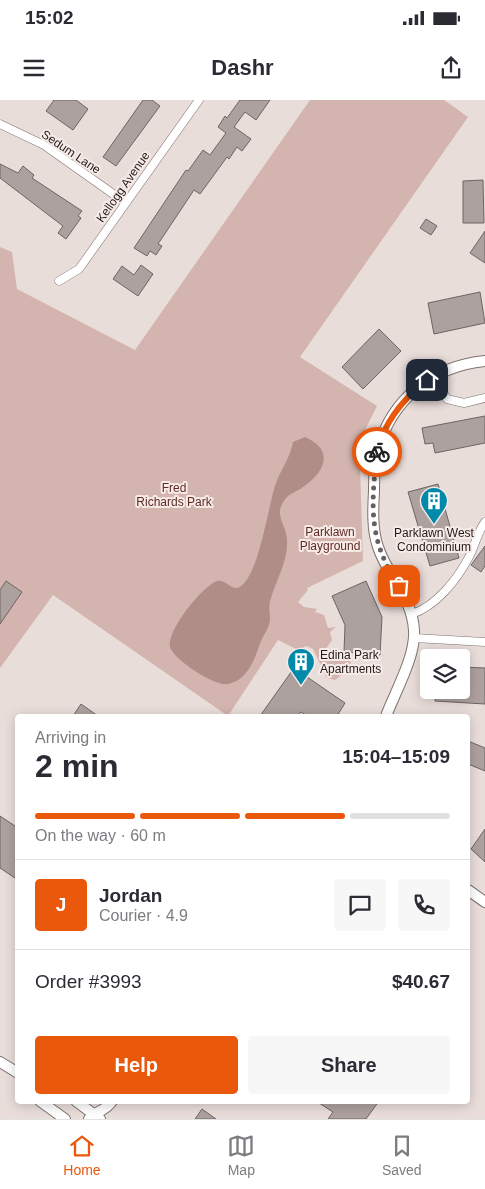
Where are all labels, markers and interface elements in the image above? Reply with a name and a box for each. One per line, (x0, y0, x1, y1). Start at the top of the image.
text: 15:02 (25, 7, 74, 28)
icon: menu (20, 54, 48, 82)
icon: share (437, 54, 465, 82)
text: Dashr (211, 55, 274, 80)
street label: Sedum Lane (39, 127, 103, 177)
street label: Kellogg Avenue (93, 149, 153, 225)
pin (406, 359, 448, 401)
icon: home (413, 366, 441, 394)
courier (352, 427, 402, 477)
icon: bike (363, 438, 391, 466)
park label: Fred Richards Park (136, 481, 213, 509)
building icon: Parklawn West Condominium (419, 486, 449, 525)
park label: Parklawn Playground (300, 525, 360, 553)
place label: Parklawn West Condominium (394, 526, 475, 554)
pin (378, 565, 420, 607)
icon: bag (385, 572, 413, 600)
building icon: Edina Park Apartments (286, 647, 316, 686)
place label: Edina Park Apartments (320, 648, 381, 676)
map controls (420, 649, 470, 699)
button: layers (420, 649, 470, 699)
text: Arriving in (35, 729, 106, 746)
text: 15:04–15:09 (342, 746, 450, 767)
text: 2 min (35, 748, 119, 784)
text: On the way · 60 m (35, 827, 166, 844)
button: chat (334, 879, 386, 931)
button: phone (398, 879, 450, 931)
text: Jordan (99, 885, 162, 906)
text: J (56, 894, 66, 915)
text: Courier · 4.9 (99, 907, 188, 924)
text: Order #3993 (35, 971, 142, 992)
text: $40.67 (392, 971, 450, 992)
button: Help (35, 1036, 238, 1094)
button: Share (248, 1036, 450, 1094)
tab: Home (63, 1132, 101, 1178)
tab: Map (227, 1132, 255, 1178)
tab: Saved (382, 1132, 422, 1178)

